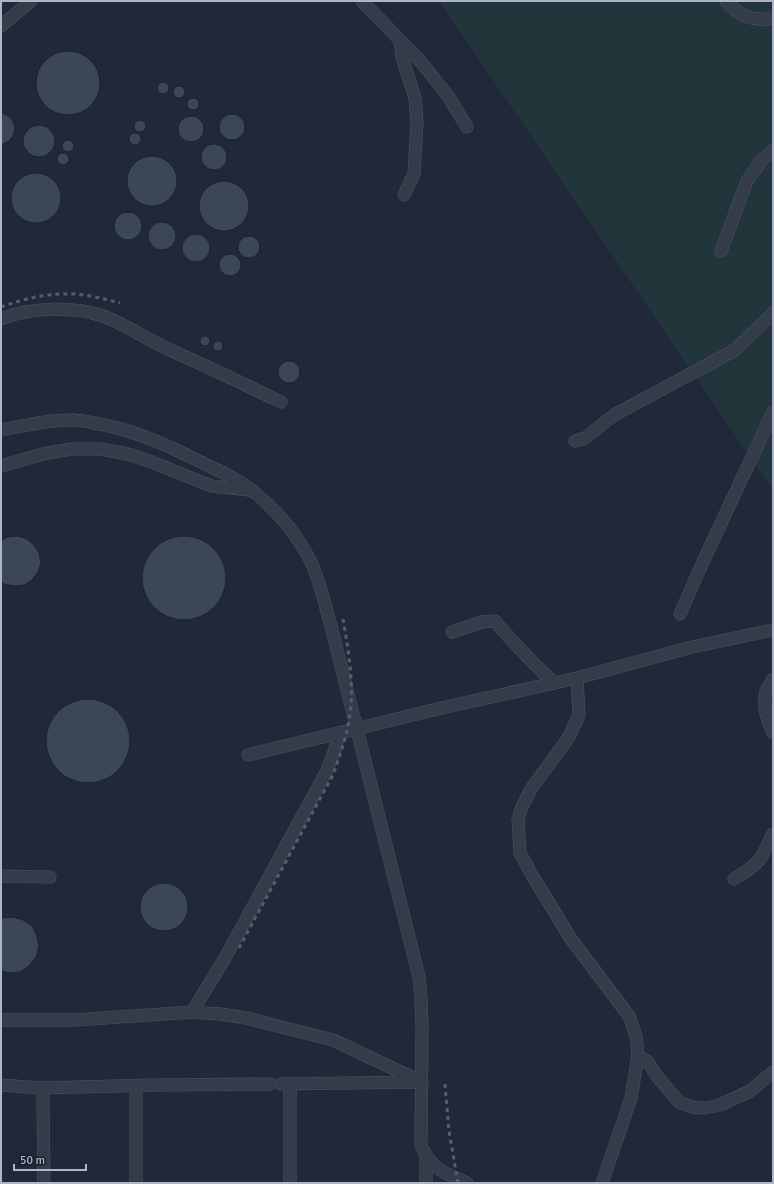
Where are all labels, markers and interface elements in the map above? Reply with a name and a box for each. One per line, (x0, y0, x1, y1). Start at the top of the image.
scale bar (14, 1146, 86, 1172)
text: 50 m (20, 1153, 45, 1168)

